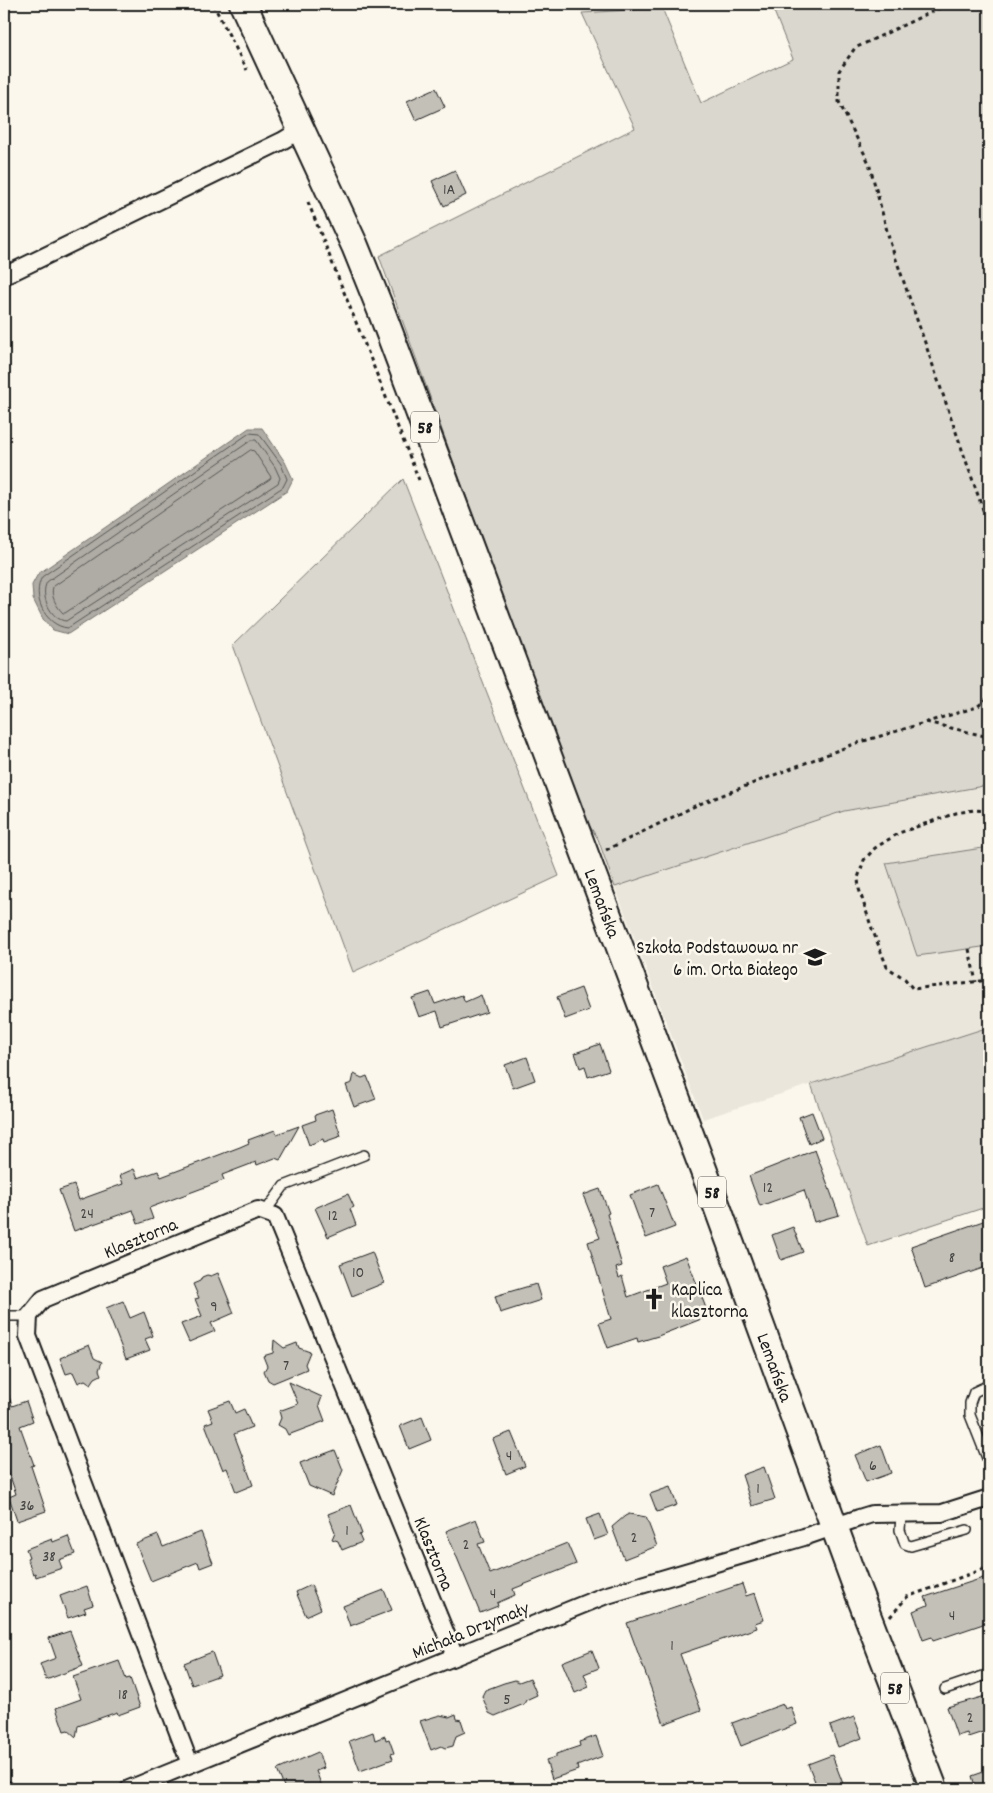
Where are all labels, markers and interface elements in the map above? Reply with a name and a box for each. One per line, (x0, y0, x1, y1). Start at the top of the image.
house number: 1A (443, 179, 455, 202)
road number: 58 (411, 412, 439, 442)
street label: Lemańska (575, 866, 626, 943)
place label: Szkoła Podstawowa nr 6 im. Orła Białego (636, 936, 798, 985)
school or university icon: Szkoła Podstawowa nr 6 im. Orła Białego (802, 944, 828, 970)
road number: 58 (698, 1176, 726, 1208)
house number: 12 (763, 1177, 773, 1200)
house number: 7 (649, 1202, 655, 1225)
house number: 24 (80, 1203, 94, 1226)
house number: 12 (328, 1205, 338, 1228)
street label: Klasztorna (100, 1212, 183, 1268)
house number: 8 (949, 1247, 955, 1270)
house number: 10 (352, 1262, 364, 1285)
place label: Kaplica klasztorna (671, 1278, 749, 1327)
church icon: Kaplica klasztorna (641, 1286, 667, 1312)
house number: 9 (210, 1296, 218, 1319)
street label: Lemańska (748, 1330, 798, 1407)
house number: 7 (283, 1355, 289, 1378)
house number: 4 (506, 1445, 512, 1468)
house number: 6 (869, 1455, 877, 1478)
house number: 1 (756, 1478, 760, 1501)
house number: 36 (20, 1495, 35, 1518)
street label: Klasztorna (405, 1513, 459, 1596)
house number: 1 (345, 1520, 349, 1543)
house number: 2 (631, 1527, 638, 1550)
house number: 2 (463, 1534, 470, 1557)
house number: 38 (42, 1546, 56, 1569)
house number: 4 (490, 1583, 496, 1606)
street label: Michała Drzymały (409, 1596, 534, 1668)
house number: 4 (949, 1605, 955, 1628)
house number: 1 (670, 1635, 674, 1658)
road number: 58 (881, 1672, 909, 1704)
house number: 18 (118, 1684, 128, 1707)
house number: 5 (503, 1689, 511, 1712)
house number: 2 (967, 1707, 974, 1730)

